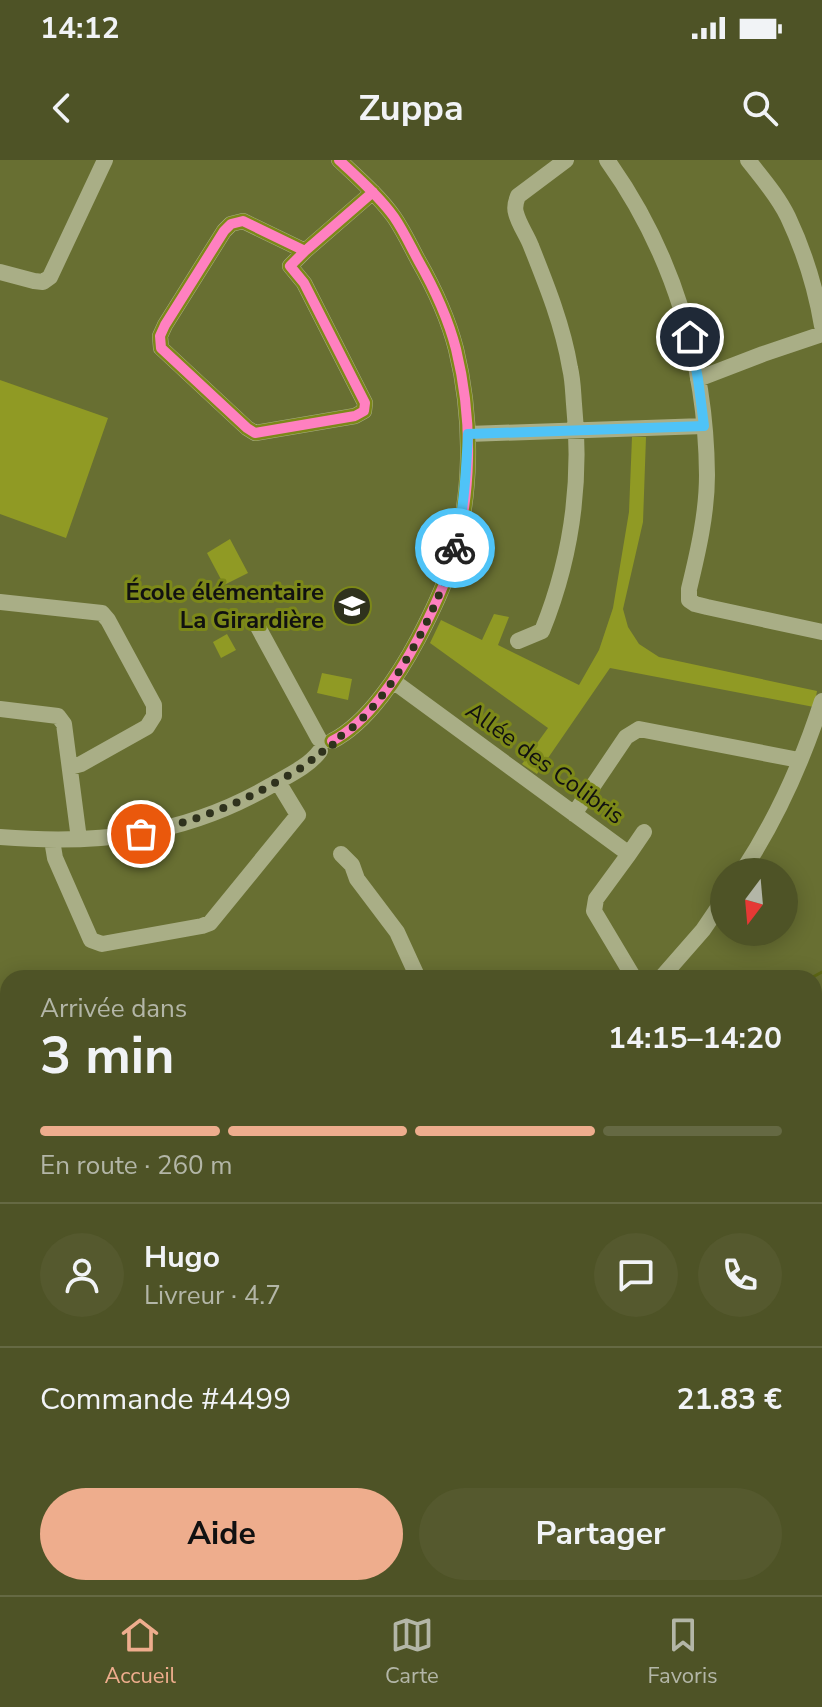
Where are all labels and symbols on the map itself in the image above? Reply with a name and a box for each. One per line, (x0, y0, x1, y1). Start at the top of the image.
pin (656, 303, 724, 371)
courier (415, 508, 495, 588)
place label: École élémentaire La Girardière (125, 576, 324, 636)
school or university icon: École élémentaire La Girardière (331, 585, 373, 627)
street label: Allée des Colibris (459, 695, 631, 831)
pin (107, 800, 175, 868)
north arrow (710, 858, 798, 946)

